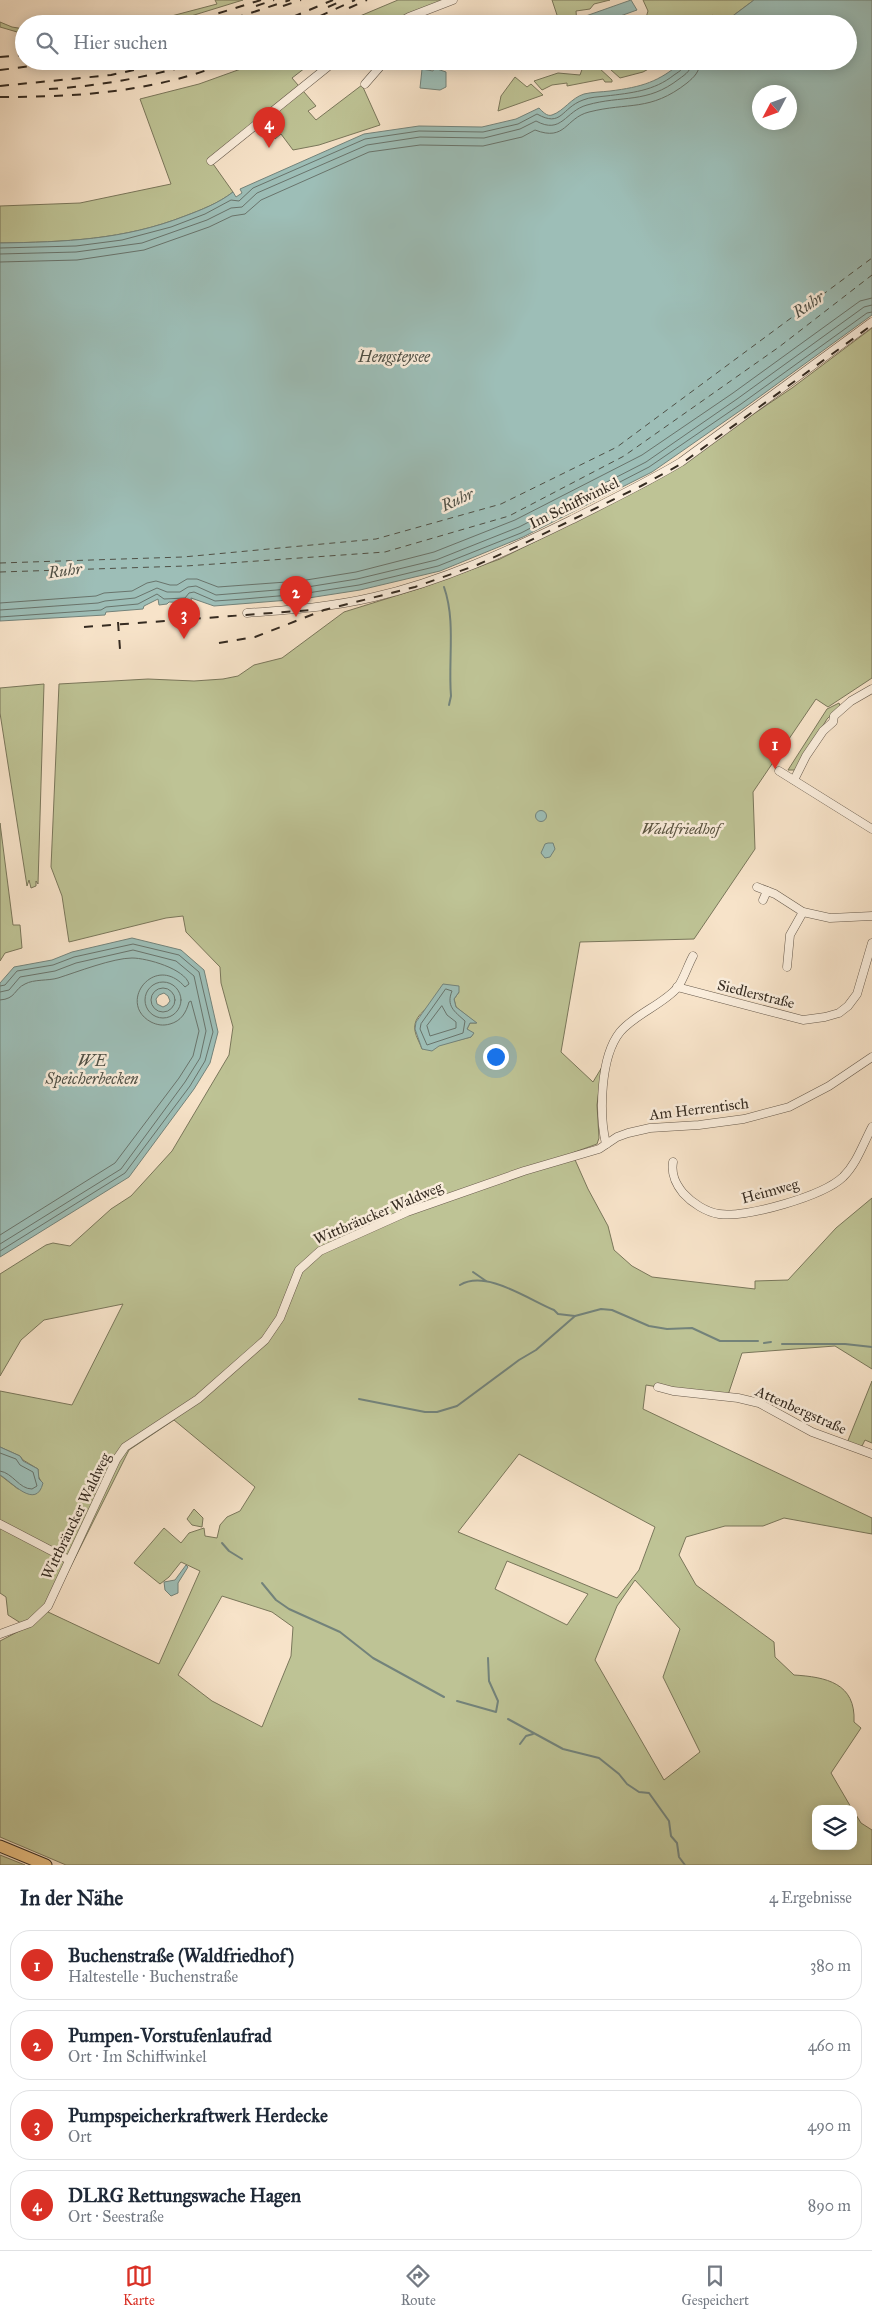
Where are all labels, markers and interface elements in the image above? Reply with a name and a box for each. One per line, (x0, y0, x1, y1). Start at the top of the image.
search box (15, 15, 857, 70)
icon: search (33, 29, 61, 57)
text: Hier suchen (73, 31, 167, 54)
north arrow (752, 85, 797, 130)
pin: 4 (253, 107, 285, 148)
water label: Ruhr (788, 286, 829, 322)
water label: Hengsteysee (357, 347, 431, 366)
street label: Im Schiffwinkel (526, 473, 623, 533)
water label: Ruhr (437, 483, 478, 516)
water label: Ruhr (46, 559, 84, 582)
pin: 2 (280, 576, 312, 617)
pin: 3 (168, 598, 200, 639)
pin: 1 (759, 728, 791, 769)
park label: Waldfriedhof (642, 820, 724, 838)
street label: Siedlerstraße (715, 976, 797, 1012)
your location (483, 1044, 509, 1070)
water label: WE Speicherbecken (45, 1051, 139, 1089)
street label: Am Herrentisch (647, 1094, 750, 1124)
street label: Heimweg (739, 1174, 802, 1207)
street label: Wittbräucker Waldweg (311, 1177, 446, 1248)
street label: Attenbergstraße (752, 1381, 849, 1438)
street label: Wittbräucker Waldweg (38, 1449, 115, 1582)
map controls (812, 1805, 857, 1850)
button: layers (812, 1805, 857, 1850)
text: In der Nähe (20, 1885, 123, 1911)
text: 4 Ergebnisse (769, 1888, 852, 1907)
text: Buchenstraße (Waldfriedhof) (68, 1944, 294, 1967)
text: 1 (34, 1956, 40, 1975)
text: 380 m (810, 1956, 851, 1975)
text: Haltestelle · Buchenstraße (68, 1967, 238, 1986)
text: Pumpen-Vorstufenlaufrad (68, 2024, 272, 2047)
text: 2 (33, 2036, 41, 2055)
text: 460 m (808, 2036, 851, 2055)
text: Ort · Im Schiffwinkel (68, 2047, 207, 2066)
text: Pumpspeicherkraftwerk Herdecke (68, 2104, 328, 2127)
text: 3 (34, 2116, 40, 2135)
text: 490 m (807, 2116, 851, 2135)
text: Ort (68, 2127, 92, 2146)
text: DLRG Rettungswache Hagen (68, 2184, 301, 2207)
text: 4 (33, 2196, 41, 2215)
text: 890 m (808, 2196, 851, 2215)
text: Ort · Seestraße (68, 2207, 164, 2226)
tab: Karte (123, 2262, 155, 2309)
tab: Route (401, 2262, 436, 2309)
tab: Gespeichert (682, 2262, 749, 2309)

